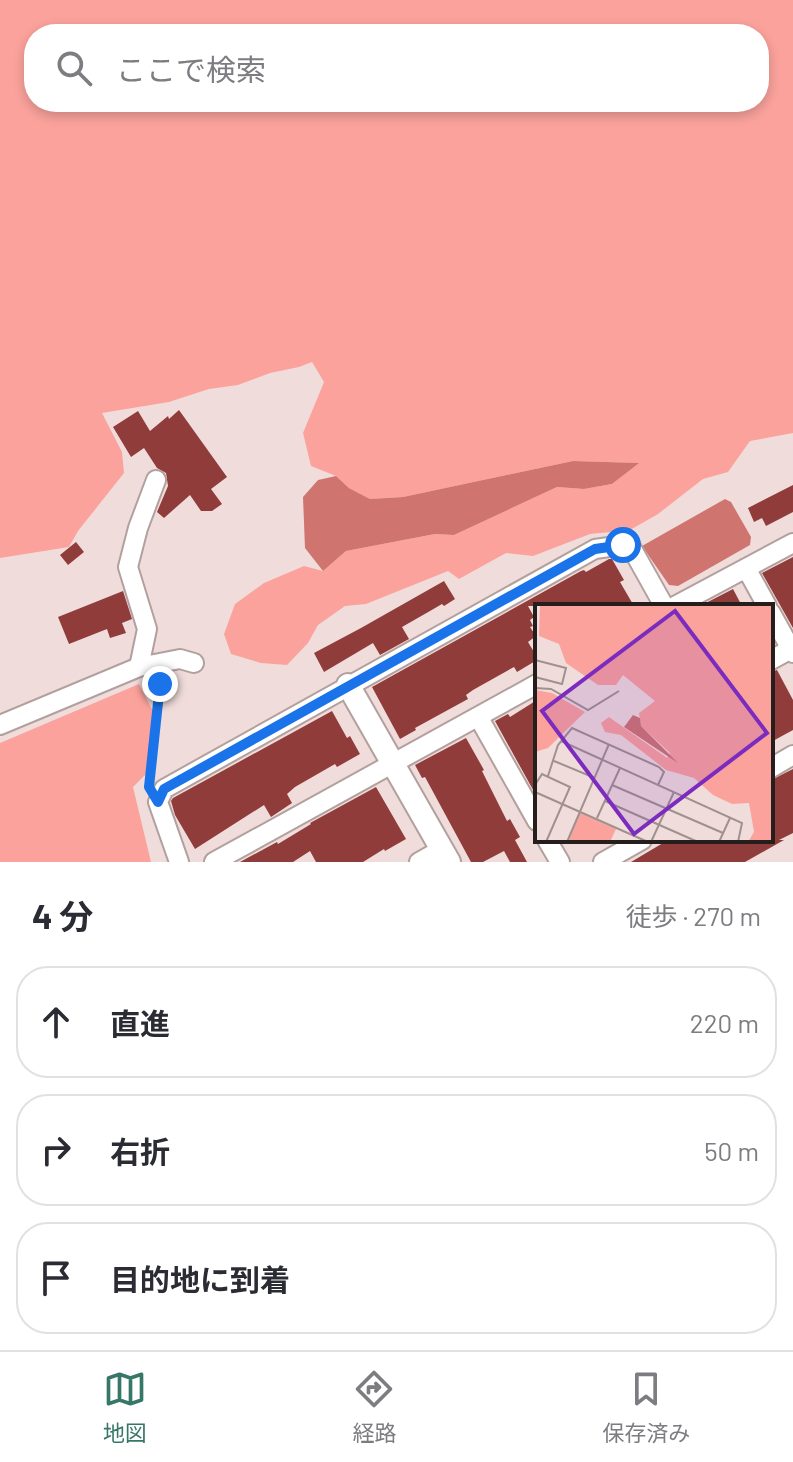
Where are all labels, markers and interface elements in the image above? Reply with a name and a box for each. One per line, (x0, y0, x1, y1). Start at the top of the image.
search box (24, 24, 769, 112)
icon: search (52, 46, 96, 90)
text: ここで検索 (116, 51, 266, 87)
route start (605, 527, 641, 563)
inset map (535, 604, 773, 842)
route end (142, 666, 178, 702)
text: 4 分 (32, 895, 93, 936)
text: 徒歩 · 270 m (626, 900, 761, 931)
icon: ahead (34, 1000, 78, 1044)
text: 直進 (110, 1005, 170, 1041)
text: 220 m (690, 1007, 759, 1038)
icon: right (34, 1128, 78, 1172)
text: 右折 (110, 1133, 170, 1169)
text: 50 m (704, 1135, 759, 1166)
icon: arrive (34, 1256, 78, 1300)
text: 目的地に到着 (110, 1261, 290, 1297)
tab: 地図 (103, 1367, 147, 1447)
tab: 経路 (352, 1367, 396, 1447)
tab: 保存済み (602, 1367, 690, 1447)

